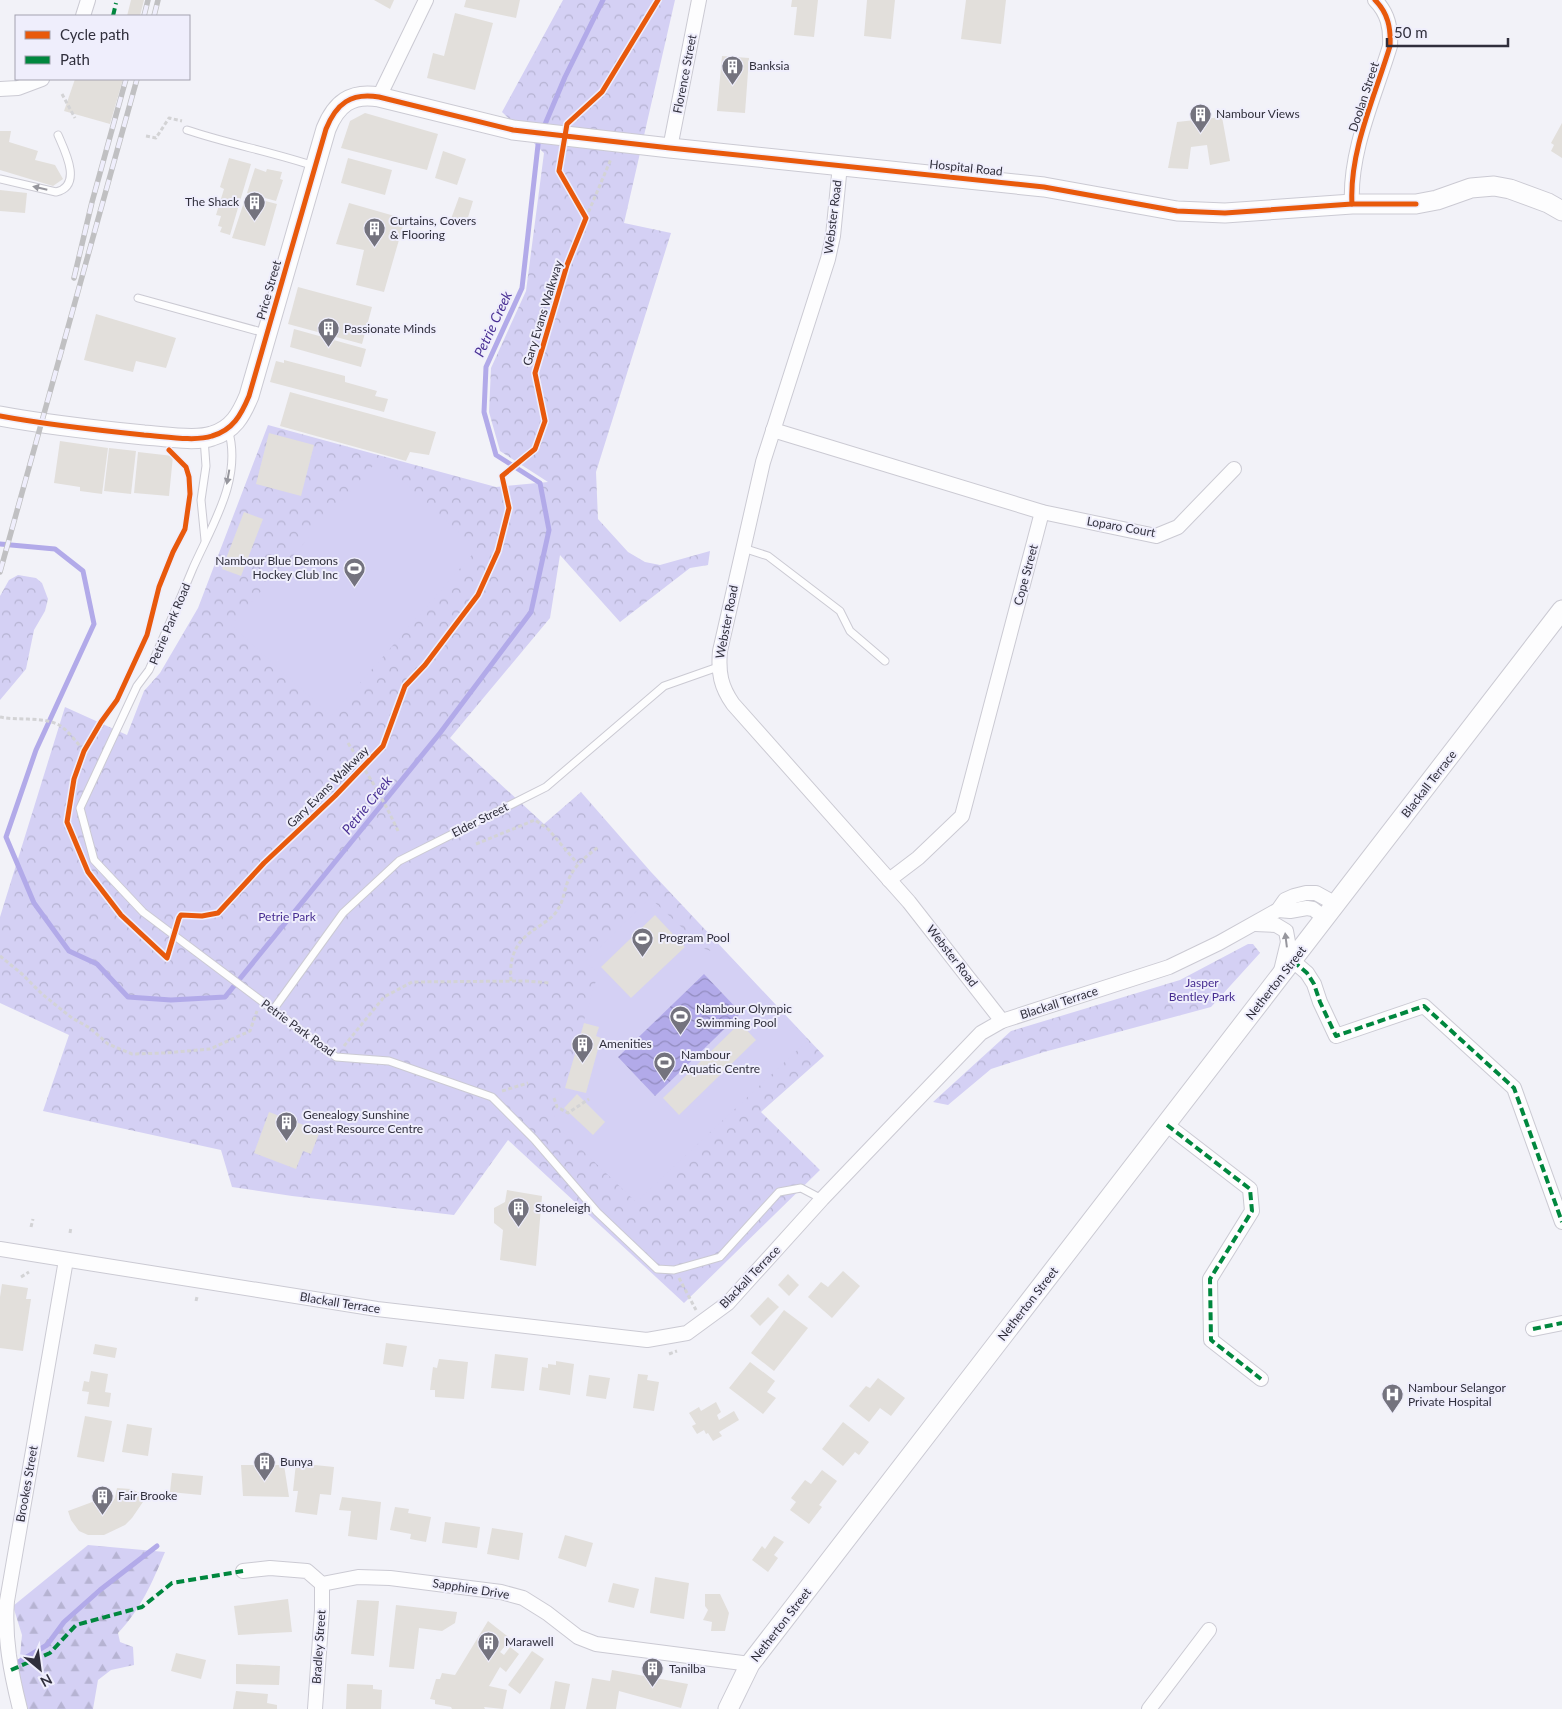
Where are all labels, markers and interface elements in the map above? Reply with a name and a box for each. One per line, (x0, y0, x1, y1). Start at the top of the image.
legend (15, 15, 190, 80)
scale bar (1387, 15, 1508, 47)
text: 50 m (1394, 23, 1428, 41)
text: Cycle path (60, 25, 129, 43)
street label: Florence Street (670, 32, 700, 115)
text: Path (60, 50, 90, 68)
building icon: Banksia (721, 54, 745, 85)
place label: Banksia (749, 58, 789, 73)
street label: Doolan Street (1345, 59, 1382, 134)
building icon: Nambour Views (1188, 102, 1212, 133)
place label: Nambour Views (1216, 106, 1300, 121)
street label: Hospital Road (929, 156, 1003, 179)
street label: Webster Road (821, 179, 844, 255)
one-way arrow (33, 184, 48, 192)
building icon: The Shack (243, 190, 267, 221)
place label: The Shack (185, 194, 240, 209)
place label: Curtains, Covers & Flooring (390, 213, 476, 242)
building icon: Curtains, Covers & Flooring (362, 216, 386, 247)
street label: Price Street (253, 258, 284, 321)
street label: Gary Evans Walkway (519, 258, 566, 367)
water label: Petrie Creek (470, 288, 515, 359)
building icon: Passionate Minds (316, 317, 340, 348)
place label: Passionate Minds (344, 321, 436, 336)
one-way arrow (224, 469, 232, 485)
street label: Loparo Court (1086, 513, 1157, 540)
street label: Cope Street (1010, 542, 1041, 607)
place label: Nambour Blue Demons Hockey Club Inc (215, 553, 338, 582)
sports icon: Nambour Blue Demons Hockey Club Inc (342, 556, 366, 587)
street label: Petrie Park Road (146, 581, 193, 667)
street label: Webster Road (712, 584, 741, 660)
street label: Gary Evans Walkway (284, 742, 372, 831)
street label: Blackall Terrace (1398, 747, 1459, 820)
water label: Petrie Creek (338, 772, 396, 837)
street label: Elder Street (449, 799, 511, 840)
park label: Petrie Park (258, 909, 317, 924)
street label: Webster Road (924, 922, 981, 990)
sports icon: Program Pool (631, 926, 655, 957)
place label: Program Pool (659, 930, 730, 945)
one-way arrow (1282, 931, 1290, 947)
street label: Netherton Street (1242, 942, 1309, 1023)
park label: Jasper Bentley Park (1169, 975, 1236, 1004)
street label: Blackall Terrace (1018, 983, 1100, 1022)
street label: Petrie Park Road (259, 996, 338, 1059)
place label: Nambour Olympic Swimming Pool (696, 1001, 792, 1030)
sports icon: Nambour Olympic Swimming Pool (668, 1004, 692, 1035)
building icon: Amenities (571, 1032, 595, 1063)
place label: Amenities (599, 1036, 652, 1051)
place label: Nambour Aquatic Centre (681, 1047, 760, 1076)
sports icon: Nambour Aquatic Centre (653, 1050, 677, 1081)
place label: Genealogy Sunshine Coast Resource Centre (303, 1107, 423, 1136)
building icon: Genealogy Sunshine Coast Resource Centre (275, 1110, 299, 1141)
building icon: Stoneleigh (507, 1196, 531, 1227)
place label: Stoneleigh (535, 1200, 590, 1215)
street label: Blackall Terrace (716, 1242, 783, 1311)
street label: Netherton Street (994, 1263, 1061, 1344)
street label: Blackall Terrace (299, 1289, 381, 1316)
place label: Nambour Selangor Private Hospital (1408, 1380, 1506, 1409)
hospital icon: Nambour Selangor Private Hospital (1380, 1383, 1404, 1414)
street label: Brookes Street (12, 1444, 41, 1523)
building icon: Bunya (252, 1450, 276, 1481)
place label: Bunya (280, 1454, 313, 1469)
building icon: Fair Brooke (90, 1484, 114, 1515)
place label: Fair Brooke (118, 1488, 177, 1503)
street label: Sapphire Drive (432, 1575, 511, 1602)
street label: Netherton Street (747, 1584, 814, 1665)
street label: Bradley Street (308, 1609, 329, 1684)
building icon: Marawell (477, 1630, 501, 1661)
place label: Marawell (505, 1634, 553, 1649)
north arrow (15, 1644, 65, 1694)
building icon: Tanilba (641, 1657, 665, 1688)
place label: Tanilba (669, 1661, 706, 1676)
text: N (38, 1671, 55, 1691)

